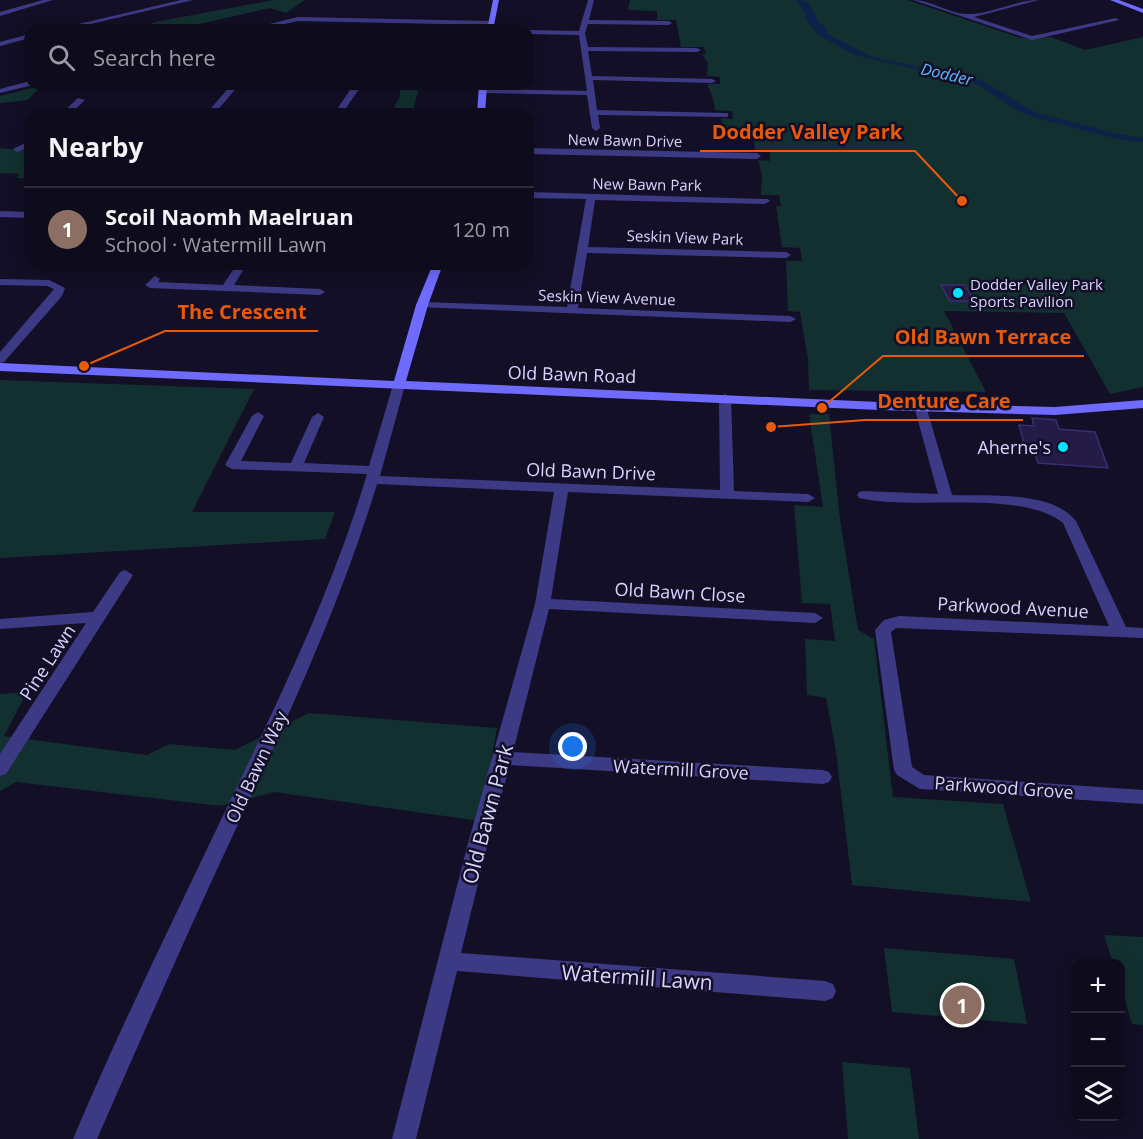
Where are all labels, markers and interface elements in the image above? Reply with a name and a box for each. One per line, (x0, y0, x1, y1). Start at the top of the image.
search box (24, 24, 534, 90)
icon: search (45, 41, 78, 74)
text: Search here (93, 42, 216, 72)
water label: Dodder (919, 57, 976, 91)
callout: Dodder Valley Park (700, 113, 915, 151)
text: Dodder Valley Park (712, 118, 903, 145)
text: Nearby (48, 129, 143, 165)
street label: New Bawn Drive (567, 129, 683, 151)
street label: New Bawn Park (592, 173, 702, 195)
text: Scoil Naomh Maelruan (105, 201, 354, 231)
text: 1 (62, 216, 73, 243)
text: 120 m (452, 216, 510, 243)
street label: Seskin View Park (626, 225, 744, 249)
text: School · Watermill Lawn (105, 231, 327, 258)
place label: Dodder Valley Park Sports Pavilion (970, 274, 1103, 311)
street label: Seskin View Avenue (538, 285, 676, 309)
marker: Dodder Valley Park Sports Pavilion (951, 286, 965, 300)
callout: The Crescent (165, 293, 318, 331)
text: The Crescent (177, 298, 307, 325)
callout: Old Bawn Terrace (883, 318, 1084, 356)
text: Old Bawn Terrace (895, 323, 1071, 350)
street label: Old Bawn Road (507, 360, 637, 388)
callout: Denture Care (865, 382, 1023, 420)
text: Denture Care (877, 387, 1011, 414)
place label: Aherne's (977, 435, 1051, 459)
marker: Aherne's (1056, 440, 1070, 454)
street label: Old Bawn Drive (526, 457, 656, 485)
street label: Old Bawn Close (614, 577, 746, 607)
street label: Parkwood Avenue (937, 591, 1089, 623)
street label: Pine Lawn (14, 620, 80, 704)
street label: Old Bawn Way (220, 706, 293, 827)
your location (558, 732, 587, 761)
street label: Old Bawn Park (455, 741, 519, 887)
street label: Watermill Grove (613, 753, 749, 785)
street label: Parkwood Grove (934, 770, 1074, 804)
street label: Watermill Lawn (560, 958, 714, 996)
map controls (1071, 959, 1125, 1121)
button: + (1071, 959, 1125, 1013)
pin: 1 (942, 982, 982, 1028)
button: − (1071, 1013, 1125, 1067)
button: layers (1071, 1067, 1125, 1121)

